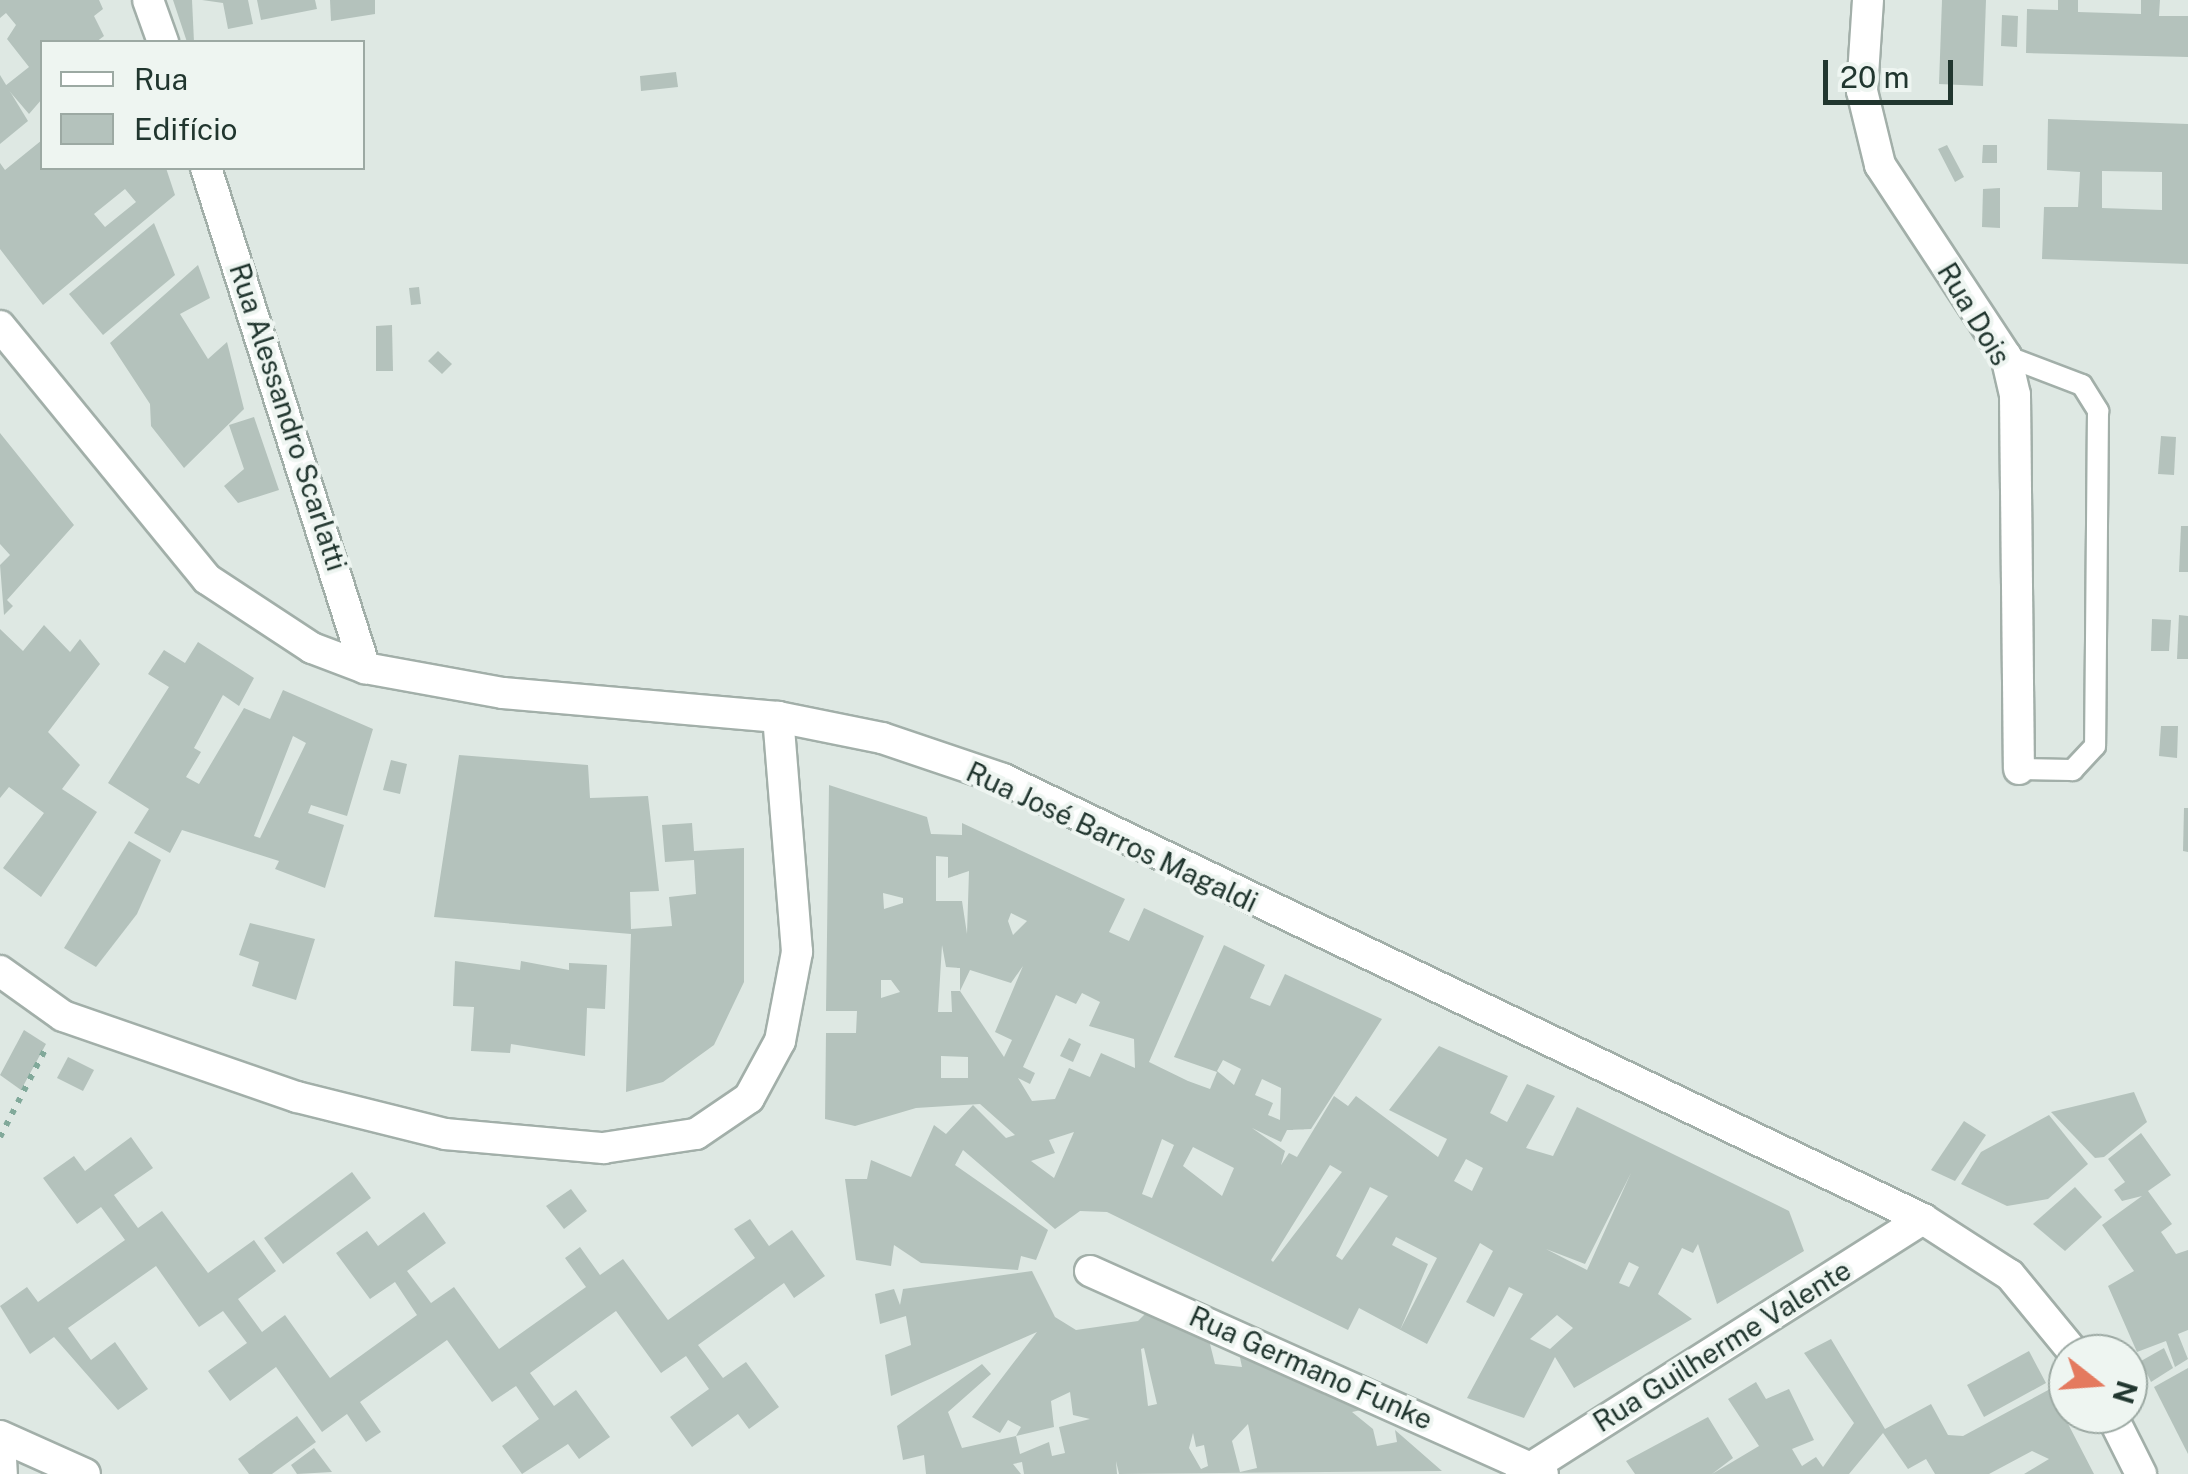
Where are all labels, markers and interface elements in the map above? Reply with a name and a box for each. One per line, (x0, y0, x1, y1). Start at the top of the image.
legend (40, 40, 365, 170)
scale bar (1828, 40, 1958, 102)
text: 20 m (1840, 59, 1909, 95)
text: Rua (134, 61, 188, 97)
text: Edifício (134, 111, 238, 147)
street label: Rua Dois (1930, 257, 2018, 371)
street label: Rua Alessandro Scarlatti (222, 259, 354, 575)
street label: Rua José Barros Magaldi (961, 755, 1263, 919)
street label: Rua Guilherme Valente (1587, 1253, 1857, 1439)
street label: Rua Germano Funke (1184, 1299, 1438, 1437)
north arrow (2048, 1334, 2148, 1434)
text: N (2106, 1377, 2144, 1408)

